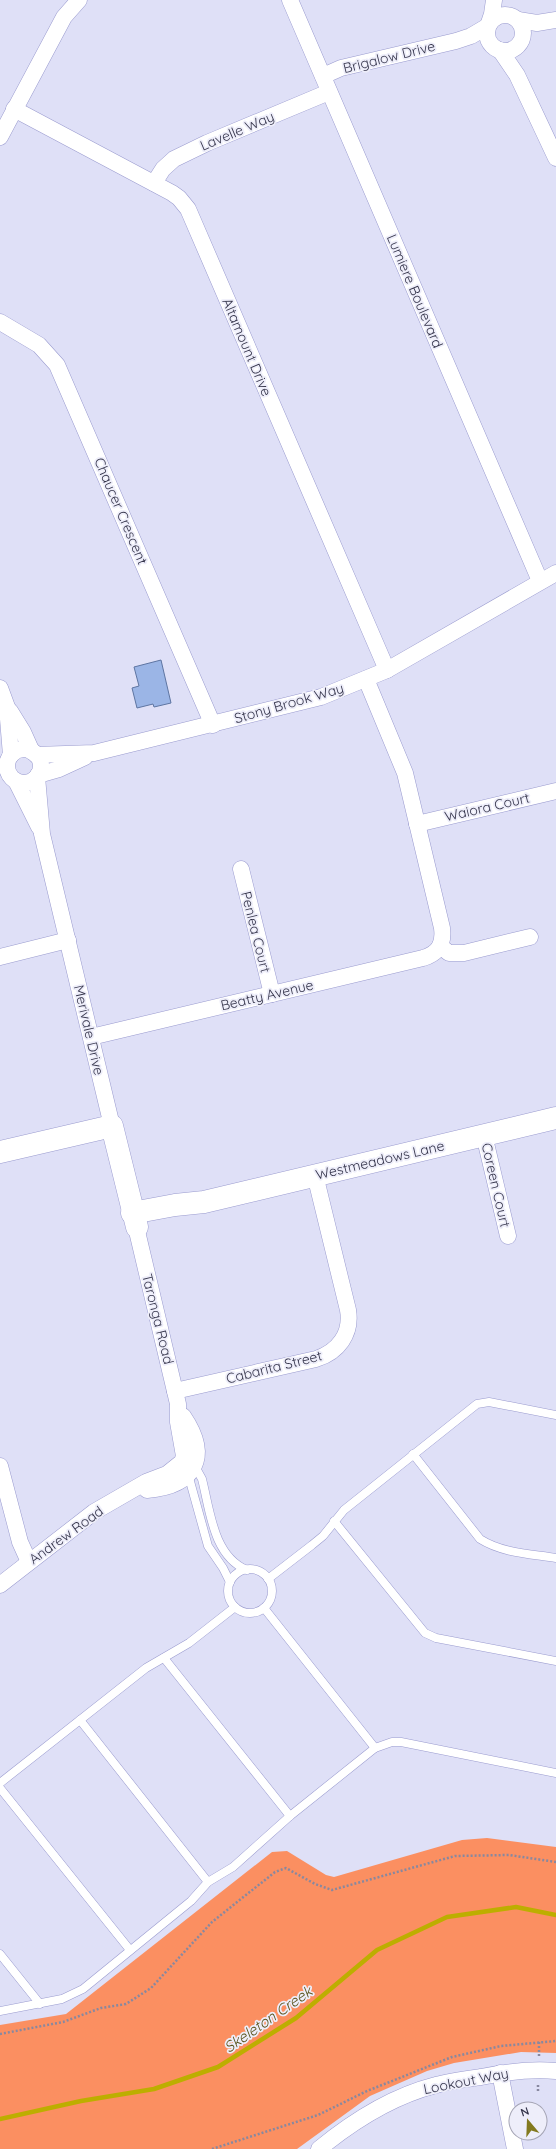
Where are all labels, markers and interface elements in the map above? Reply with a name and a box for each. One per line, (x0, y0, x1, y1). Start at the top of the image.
street label: Brigalow Drive (341, 37, 437, 77)
street label: Lavelle Way (197, 107, 277, 155)
street label: Lumiere Boulevard (383, 231, 447, 351)
street label: Altamount Drive (218, 295, 276, 399)
street label: Chaucer Crescent (90, 455, 152, 567)
street label: Stony Brook Way (232, 679, 346, 727)
street label: Waiora Court (443, 788, 531, 826)
street label: Penlea Court (237, 889, 275, 975)
street label: Beatty Avenue (219, 976, 315, 1014)
street label: Merivale Drive (70, 983, 108, 1077)
street label: Westmeadows Lane (314, 1136, 446, 1184)
street label: Coreen Court (478, 1141, 515, 1229)
street label: Taronga Road (138, 1272, 178, 1366)
street label: Cabarita Street (224, 1346, 324, 1388)
street label: Andrew Road (25, 1502, 107, 1568)
water label: Skeleton Creek (220, 1980, 317, 2056)
street label: Lookout Way (422, 2064, 510, 2098)
north arrow (508, 2101, 548, 2141)
text: N (519, 2104, 531, 2119)

